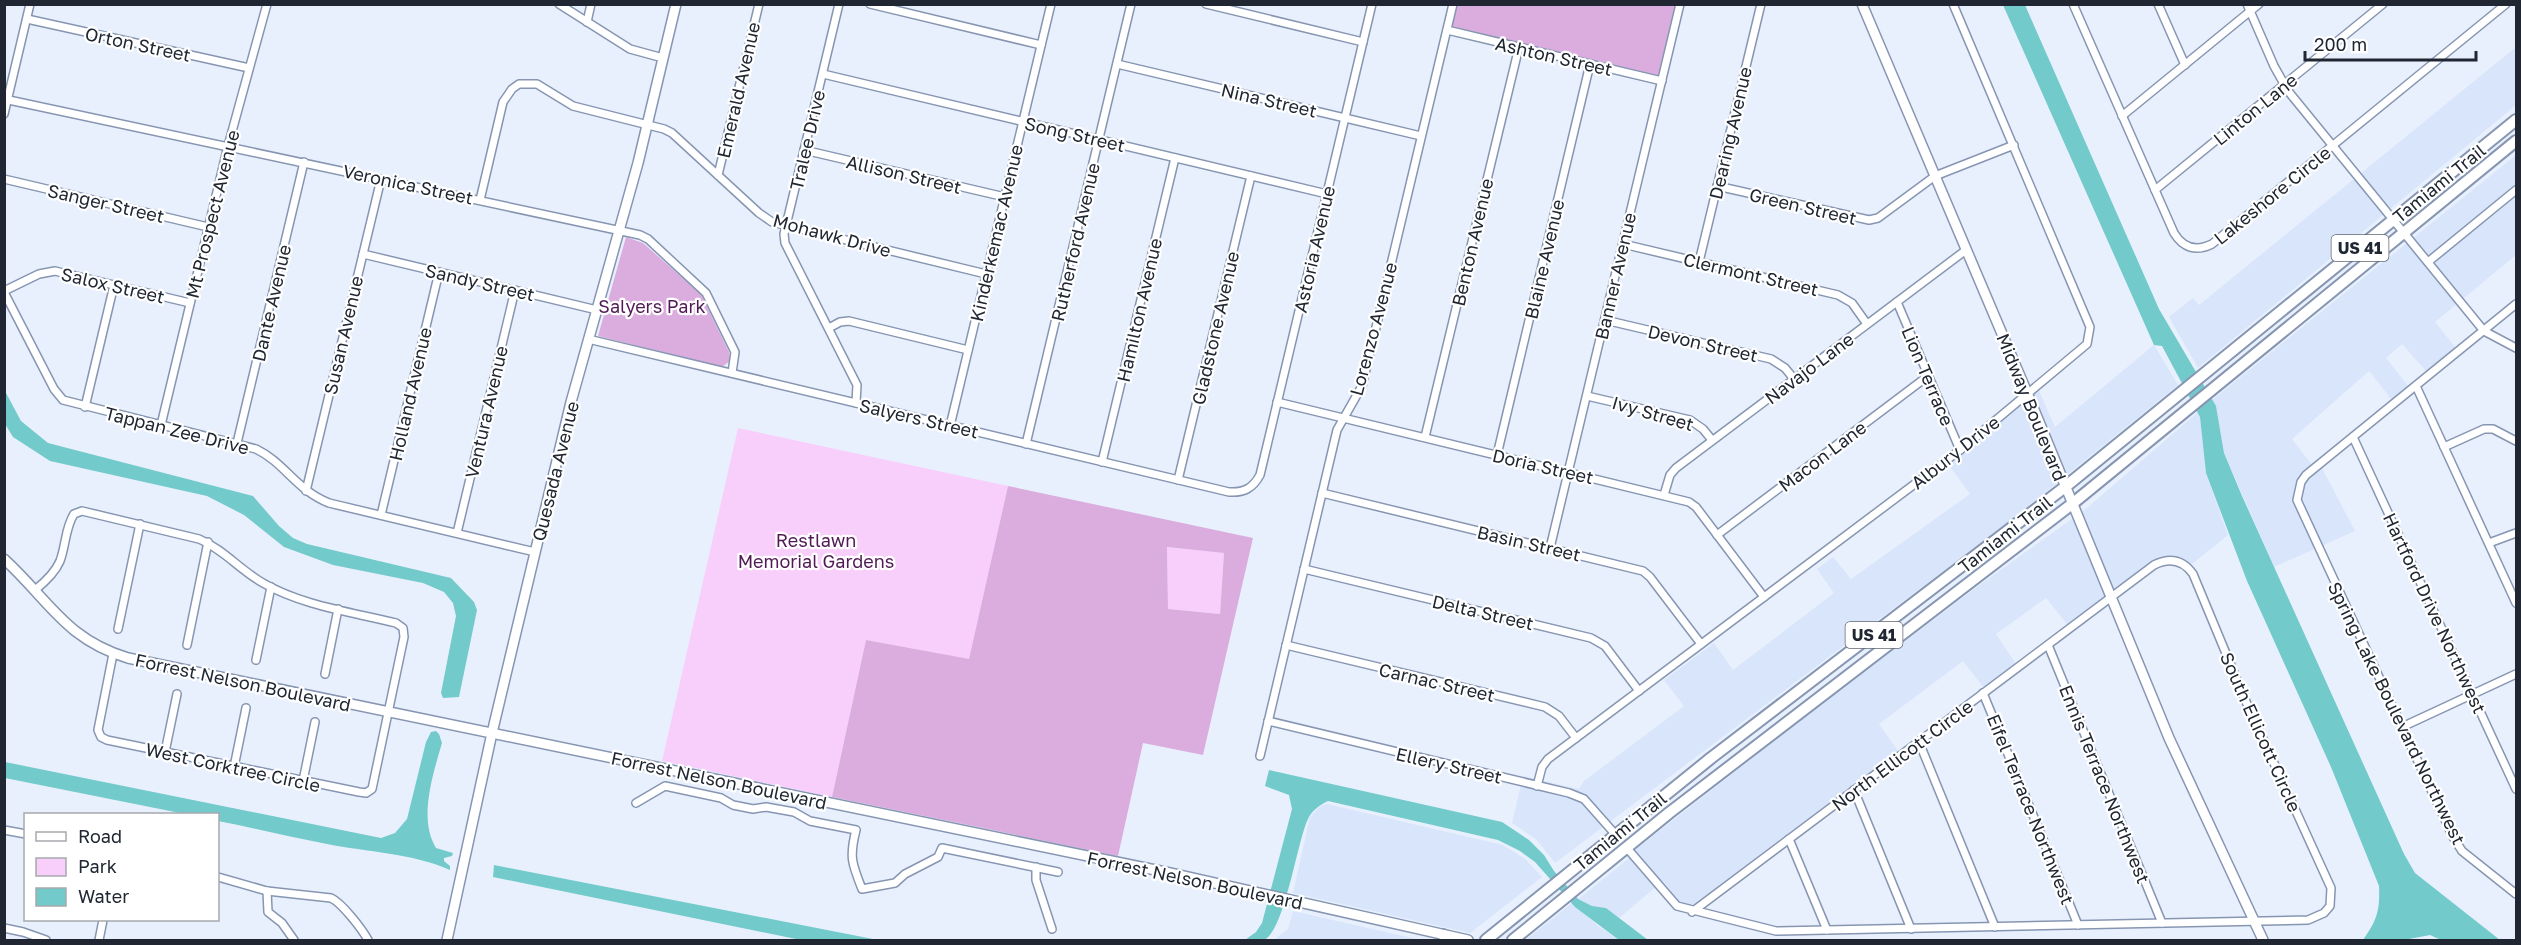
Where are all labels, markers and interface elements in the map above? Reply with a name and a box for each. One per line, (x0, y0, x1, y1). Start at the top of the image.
street label: Emerald Avenue (712, 20, 764, 160)
street label: Orton Street (83, 22, 193, 66)
scale bar (2305, 24, 2476, 62)
street label: Ashton Street (1493, 32, 1615, 80)
text: 200 m (2314, 33, 2367, 55)
street label: Dearing Avenue (1704, 65, 1756, 201)
street label: Linton Lane (2209, 68, 2301, 150)
street label: Nina Street (1219, 78, 1319, 122)
street label: Tralee Drive (785, 88, 829, 192)
street label: Song Street (1023, 112, 1127, 156)
street label: Mt Prospect Avenue (180, 128, 244, 300)
street label: Tamiami Trail (2388, 139, 2490, 227)
street label: Lakeshore Circle (2209, 141, 2335, 249)
street label: Kinderkemac Avenue (965, 142, 1027, 324)
street label: Allison Street (844, 150, 964, 198)
street label: Veronica Street (341, 159, 475, 209)
street label: Rutherford Avenue (1046, 161, 1104, 323)
street label: Benton Avenue (1447, 176, 1497, 308)
street label: Sanger Street (46, 179, 166, 227)
street label: Astoria Avenue (1289, 183, 1339, 315)
street label: Green Street (1747, 183, 1859, 229)
street label: Blaine Avenue (1520, 197, 1568, 321)
street label: Mohawk Drive (771, 209, 893, 261)
street label: Banner Avenue (1590, 210, 1640, 342)
road number: US 41 (2332, 235, 2388, 261)
street label: Hamilton Avenue (1112, 236, 1166, 384)
street label: Dante Avenue (247, 242, 295, 364)
street label: Clermont Street (1681, 248, 1821, 300)
street label: Gladstone Avenue (1187, 249, 1243, 407)
street label: Sandy Street (423, 259, 537, 305)
street label: Lorenzo Avenue (1345, 260, 1401, 398)
street label: Salox Street (59, 262, 167, 308)
street label: Susan Avenue (319, 273, 367, 397)
park label: Salyers Park (598, 295, 706, 317)
street label: Devon Street (1646, 320, 1760, 366)
street label: Lion Terrace (1897, 323, 1959, 429)
street label: Holland Avenue (384, 325, 436, 463)
street label: Navajo Lane (1760, 327, 1858, 409)
street label: Midway Boulevard (1992, 330, 2072, 484)
street label: Ventura Avenue (460, 344, 512, 480)
street label: Ivy Street (1610, 391, 1696, 435)
street label: Salyers Street (857, 394, 981, 442)
street label: Quesada Avenue (527, 399, 583, 543)
street label: Tappan Zee Drive (103, 401, 251, 459)
street label: Albury Drive (1906, 411, 2004, 493)
street label: Macon Lane (1774, 416, 1870, 496)
street label: Doria Street (1490, 444, 1596, 488)
street label: Tamiami Trail (1954, 490, 2056, 577)
street label: Hartford Drive Northwest (2379, 509, 2491, 717)
street label: Basin Street (1475, 520, 1583, 566)
park label: Restlawn Memorial Gardens (738, 529, 894, 572)
street label: Spring Lake Boulevard Northwest (2324, 578, 2470, 848)
street label: Delta Street (1430, 590, 1536, 634)
road number: US 41 (1846, 622, 1902, 648)
street label: Forrest Nelson Boulevard (133, 648, 353, 716)
street label: South Ellicott Circle (2216, 649, 2306, 815)
street label: Carnac Street (1377, 658, 1497, 706)
street label: Ennis Terrace Northwest (2055, 681, 2155, 887)
street label: North Ellicott Circle (1827, 695, 1977, 815)
street label: Eifel Terrace Northwest (1983, 711, 2079, 907)
street label: West Corktree Circle (144, 738, 322, 796)
street label: Ellery Street (1394, 742, 1504, 788)
street label: Forrest Nelson Boulevard (609, 746, 829, 814)
street label: Tamiami Trail (1569, 787, 1671, 875)
legend (24, 813, 219, 921)
text: Road (78, 825, 122, 847)
street label: Forrest Nelson Boulevard (1085, 846, 1305, 914)
text: Park (78, 855, 117, 877)
text: Water (78, 885, 129, 907)

